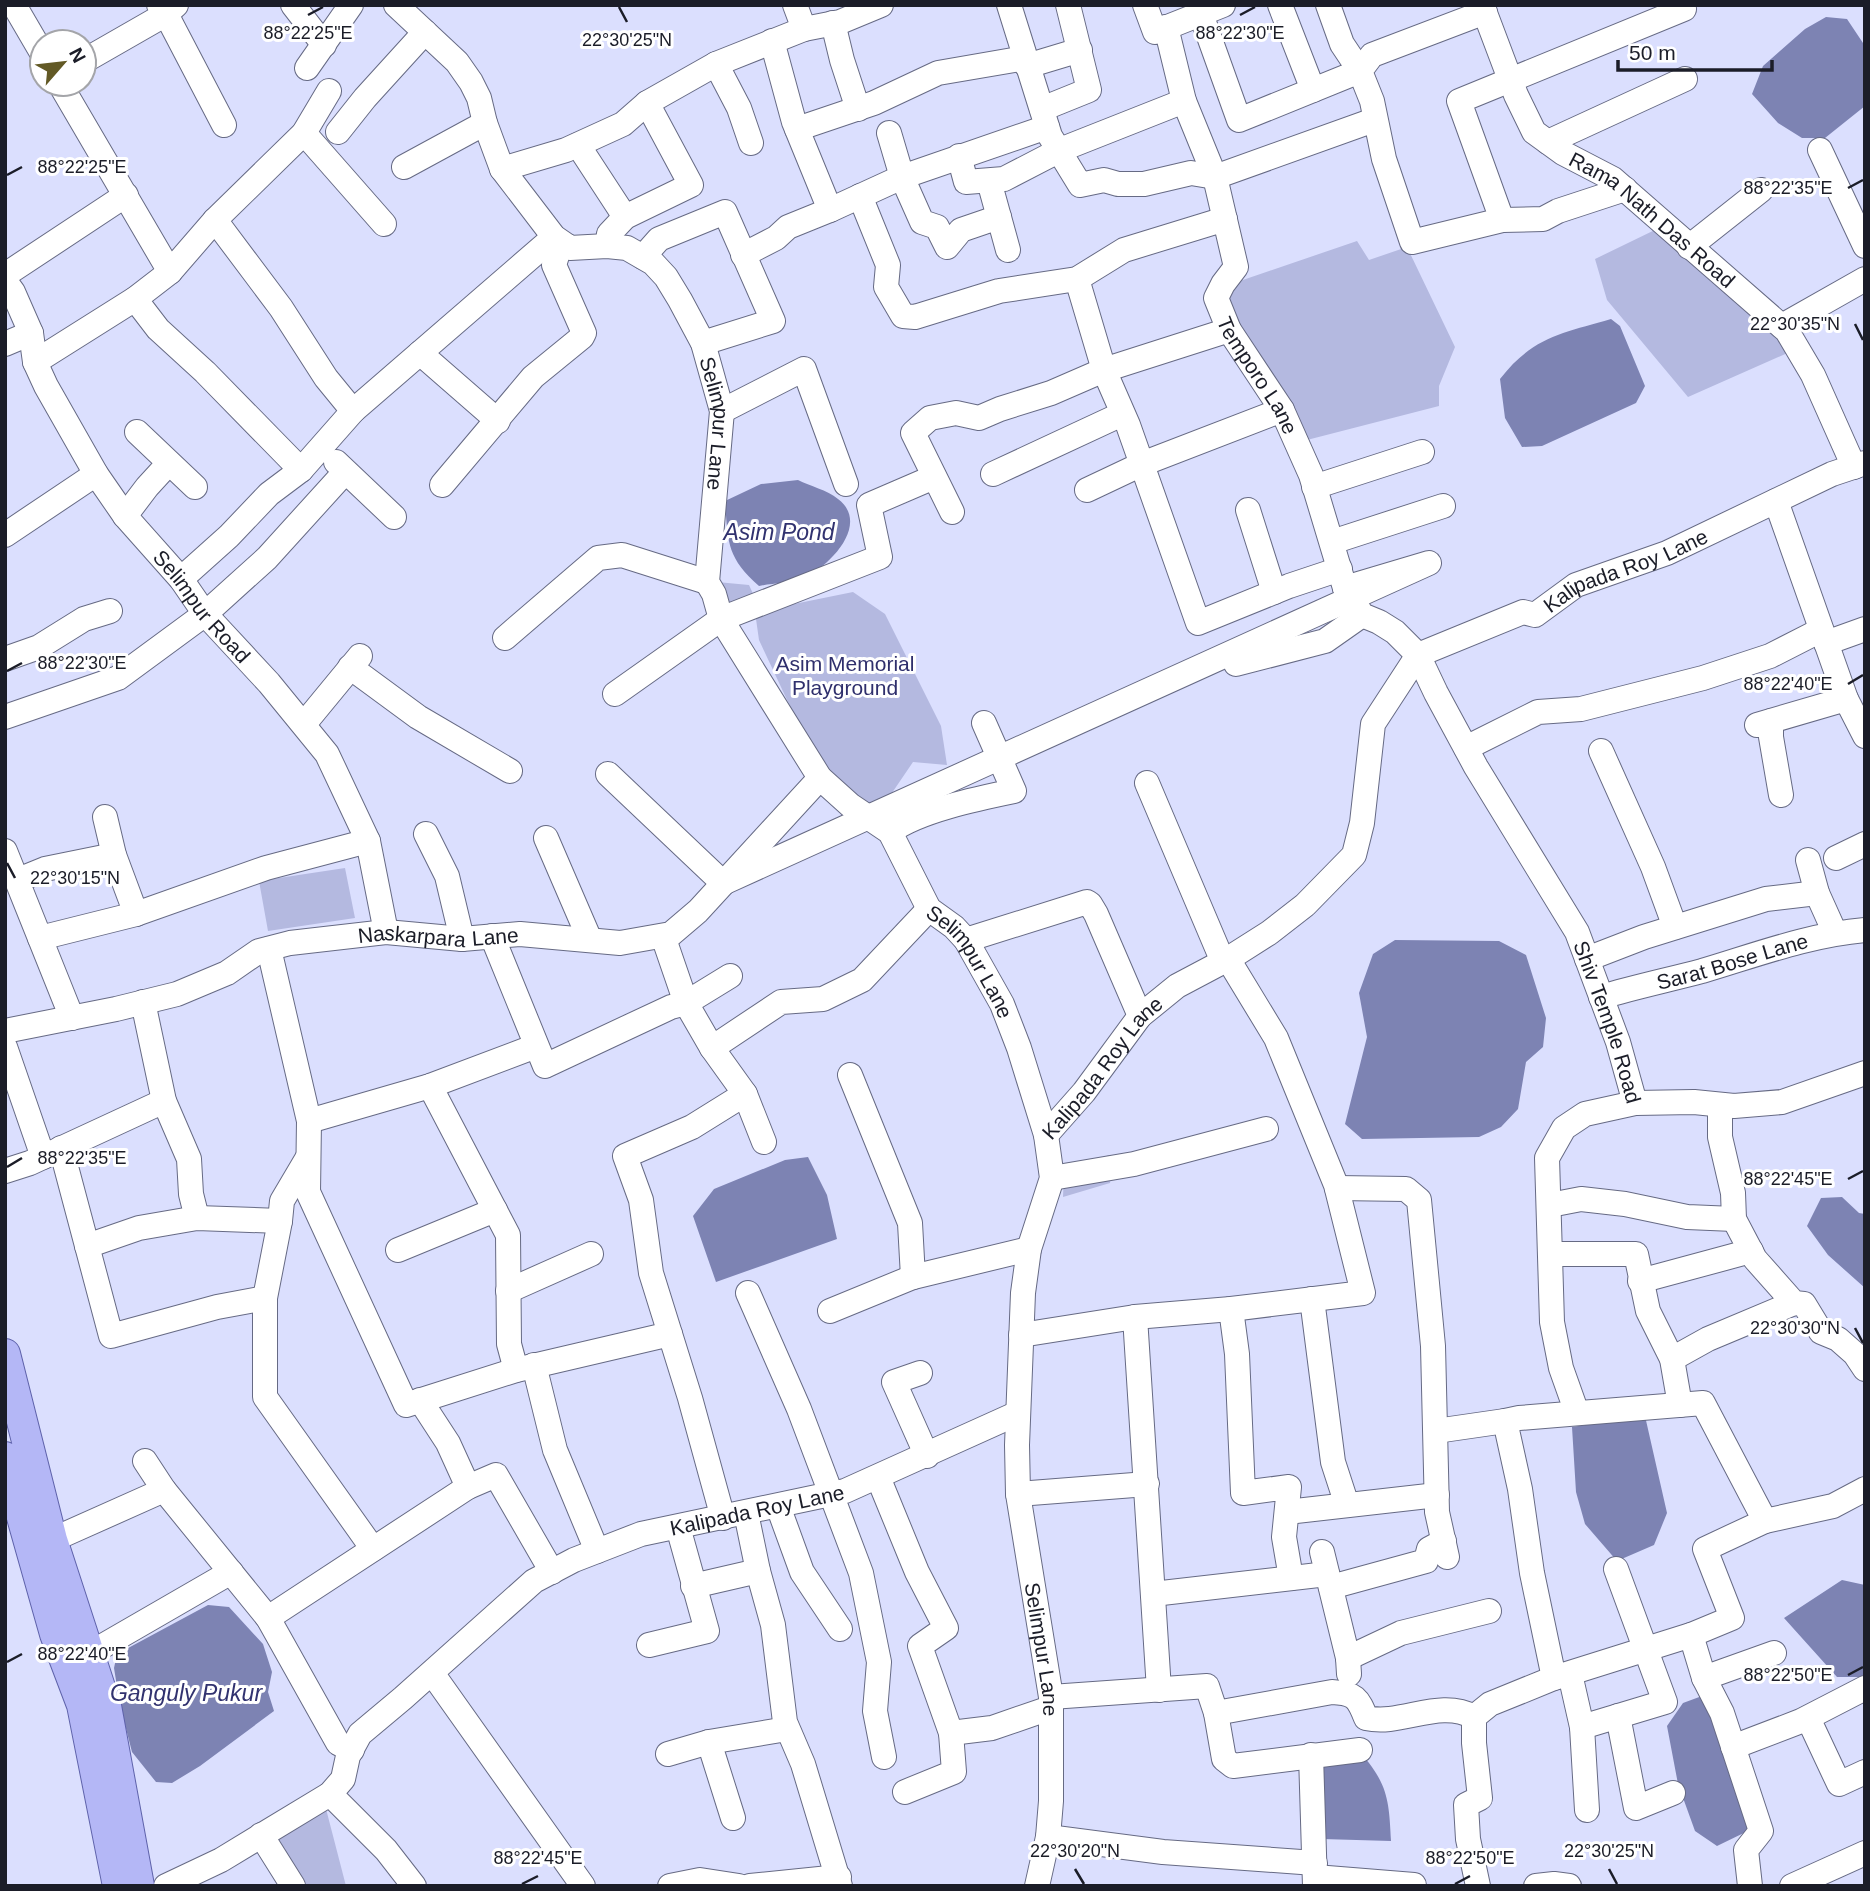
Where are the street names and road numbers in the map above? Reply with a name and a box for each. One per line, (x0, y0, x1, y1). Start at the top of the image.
street label: Rama Nath Das Road (1566, 147, 1740, 292)
street label: Temporo Lane (1213, 313, 1303, 437)
street label: Selimpur Lane (696, 354, 734, 491)
street label: Kalipada Roy Lane (1539, 524, 1711, 617)
street label: Selimpur Road (149, 545, 255, 667)
street label: Selimpur Lane (923, 900, 1018, 1021)
street label: Naskarpara Lane (357, 920, 519, 951)
street label: Sarat Bose Lane (1654, 929, 1810, 994)
street label: Shiv Temple Road (1570, 938, 1646, 1106)
street label: Kalipada Roy Lane (1037, 991, 1167, 1143)
street label: Kalipada Roy Lane (668, 1480, 846, 1539)
street label: Selimpur Lane (1021, 1581, 1063, 1716)

